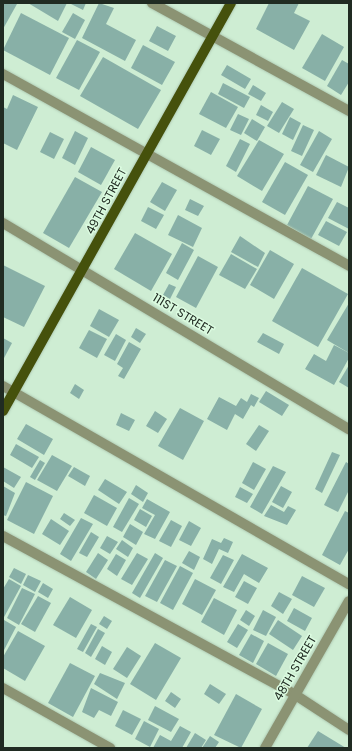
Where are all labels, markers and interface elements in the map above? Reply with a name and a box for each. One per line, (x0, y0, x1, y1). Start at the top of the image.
street label: 49TH STREET (83, 166, 129, 236)
street label: 111ST STREET (150, 290, 216, 338)
street label: 48TH STREET (271, 633, 319, 703)

